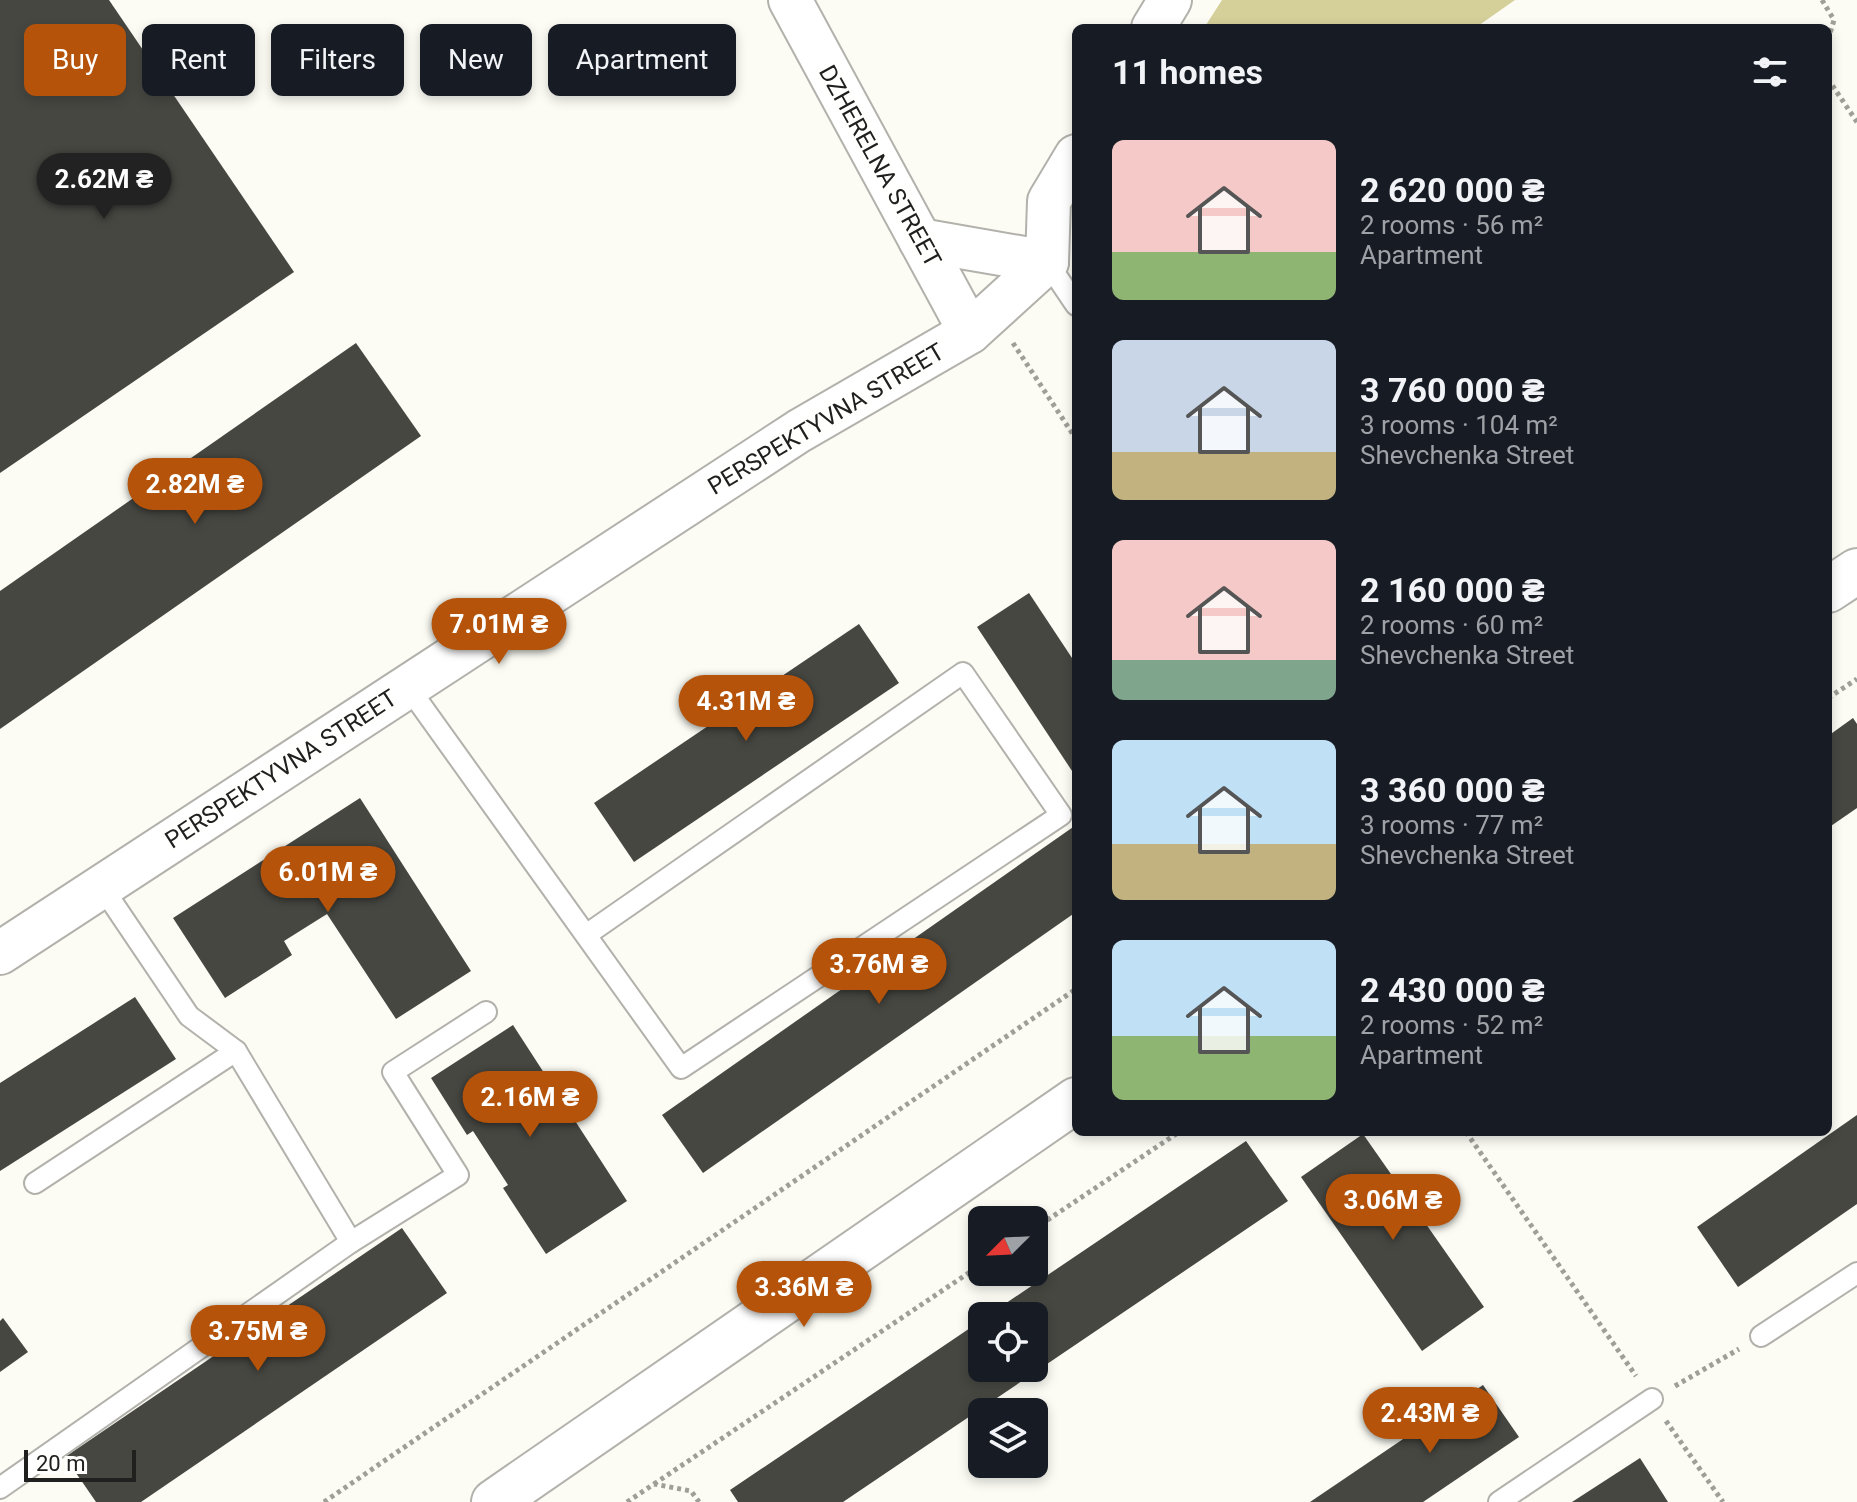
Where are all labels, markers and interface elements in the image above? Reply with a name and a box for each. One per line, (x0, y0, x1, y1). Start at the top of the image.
chip: Buy (24, 24, 126, 96)
chip: Rent (142, 24, 255, 96)
chip: Filters (271, 24, 404, 96)
chip: New (420, 24, 532, 96)
chip: Apartment (548, 24, 736, 96)
icon: filters (1748, 50, 1792, 94)
text: 11 homes (1112, 52, 1263, 92)
street label: DZHERELNA STREET (813, 60, 947, 272)
pin: 2.62M ₴ (30, 153, 178, 221)
text: 2.62M ₴ (55, 164, 153, 194)
text: 2 620 000 ₴ (1360, 170, 1545, 210)
icon: home (1176, 172, 1272, 268)
text: 2 rooms · 56 m² (1360, 210, 1543, 240)
text: Apartment (1360, 240, 1483, 270)
street label: PERSPEKTYVNA STREET (703, 337, 949, 501)
text: 3 760 000 ₴ (1360, 370, 1545, 410)
icon: home (1176, 372, 1272, 468)
text: 3 rooms · 104 m² (1360, 410, 1558, 440)
text: Shevchenka Street (1360, 440, 1574, 470)
pin: 2.82M ₴ (121, 458, 269, 526)
text: 2.82M ₴ (146, 469, 244, 499)
text: 2 160 000 ₴ (1360, 570, 1545, 610)
icon: home (1176, 572, 1272, 668)
pin: 7.01M ₴ (425, 598, 573, 666)
text: 7.01M ₴ (450, 609, 548, 639)
text: 2 rooms · 60 m² (1360, 610, 1543, 640)
text: Shevchenka Street (1360, 640, 1574, 670)
pin: 4.31M ₴ (672, 675, 820, 743)
street label: PERSPEKTYVNA STREET (160, 684, 402, 854)
text: 4.31M ₴ (697, 686, 795, 716)
text: 3 360 000 ₴ (1360, 770, 1545, 810)
icon: home (1176, 772, 1272, 868)
text: 3 rooms · 77 m² (1360, 810, 1543, 840)
text: Shevchenka Street (1360, 840, 1574, 870)
pin: 6.01M ₴ (254, 846, 402, 914)
text: 6.01M ₴ (279, 857, 377, 887)
pin: 3.76M ₴ (805, 938, 953, 1006)
text: 3.76M ₴ (830, 949, 928, 979)
text: 2 430 000 ₴ (1360, 970, 1545, 1010)
icon: home (1176, 972, 1272, 1068)
text: 2 rooms · 52 m² (1360, 1010, 1543, 1040)
text: Apartment (1360, 1040, 1483, 1070)
pin: 2.16M ₴ (456, 1071, 604, 1139)
text: 2.16M ₴ (481, 1082, 579, 1112)
pin: 3.06M ₴ (1319, 1174, 1467, 1242)
text: 3.06M ₴ (1344, 1185, 1442, 1215)
north arrow (968, 1206, 1048, 1286)
map controls (968, 1206, 1048, 1478)
pin: 3.36M ₴ (730, 1261, 878, 1329)
text: 3.36M ₴ (755, 1272, 853, 1302)
button: locate (968, 1302, 1048, 1382)
pin: 3.75M ₴ (184, 1305, 332, 1373)
text: 3.75M ₴ (209, 1316, 307, 1346)
pin: 2.43M ₴ (1356, 1387, 1504, 1455)
button: layers (968, 1398, 1048, 1478)
text: 2.43M ₴ (1381, 1398, 1479, 1428)
scale bar (24, 1446, 136, 1482)
text: 20 m (36, 1451, 85, 1476)

